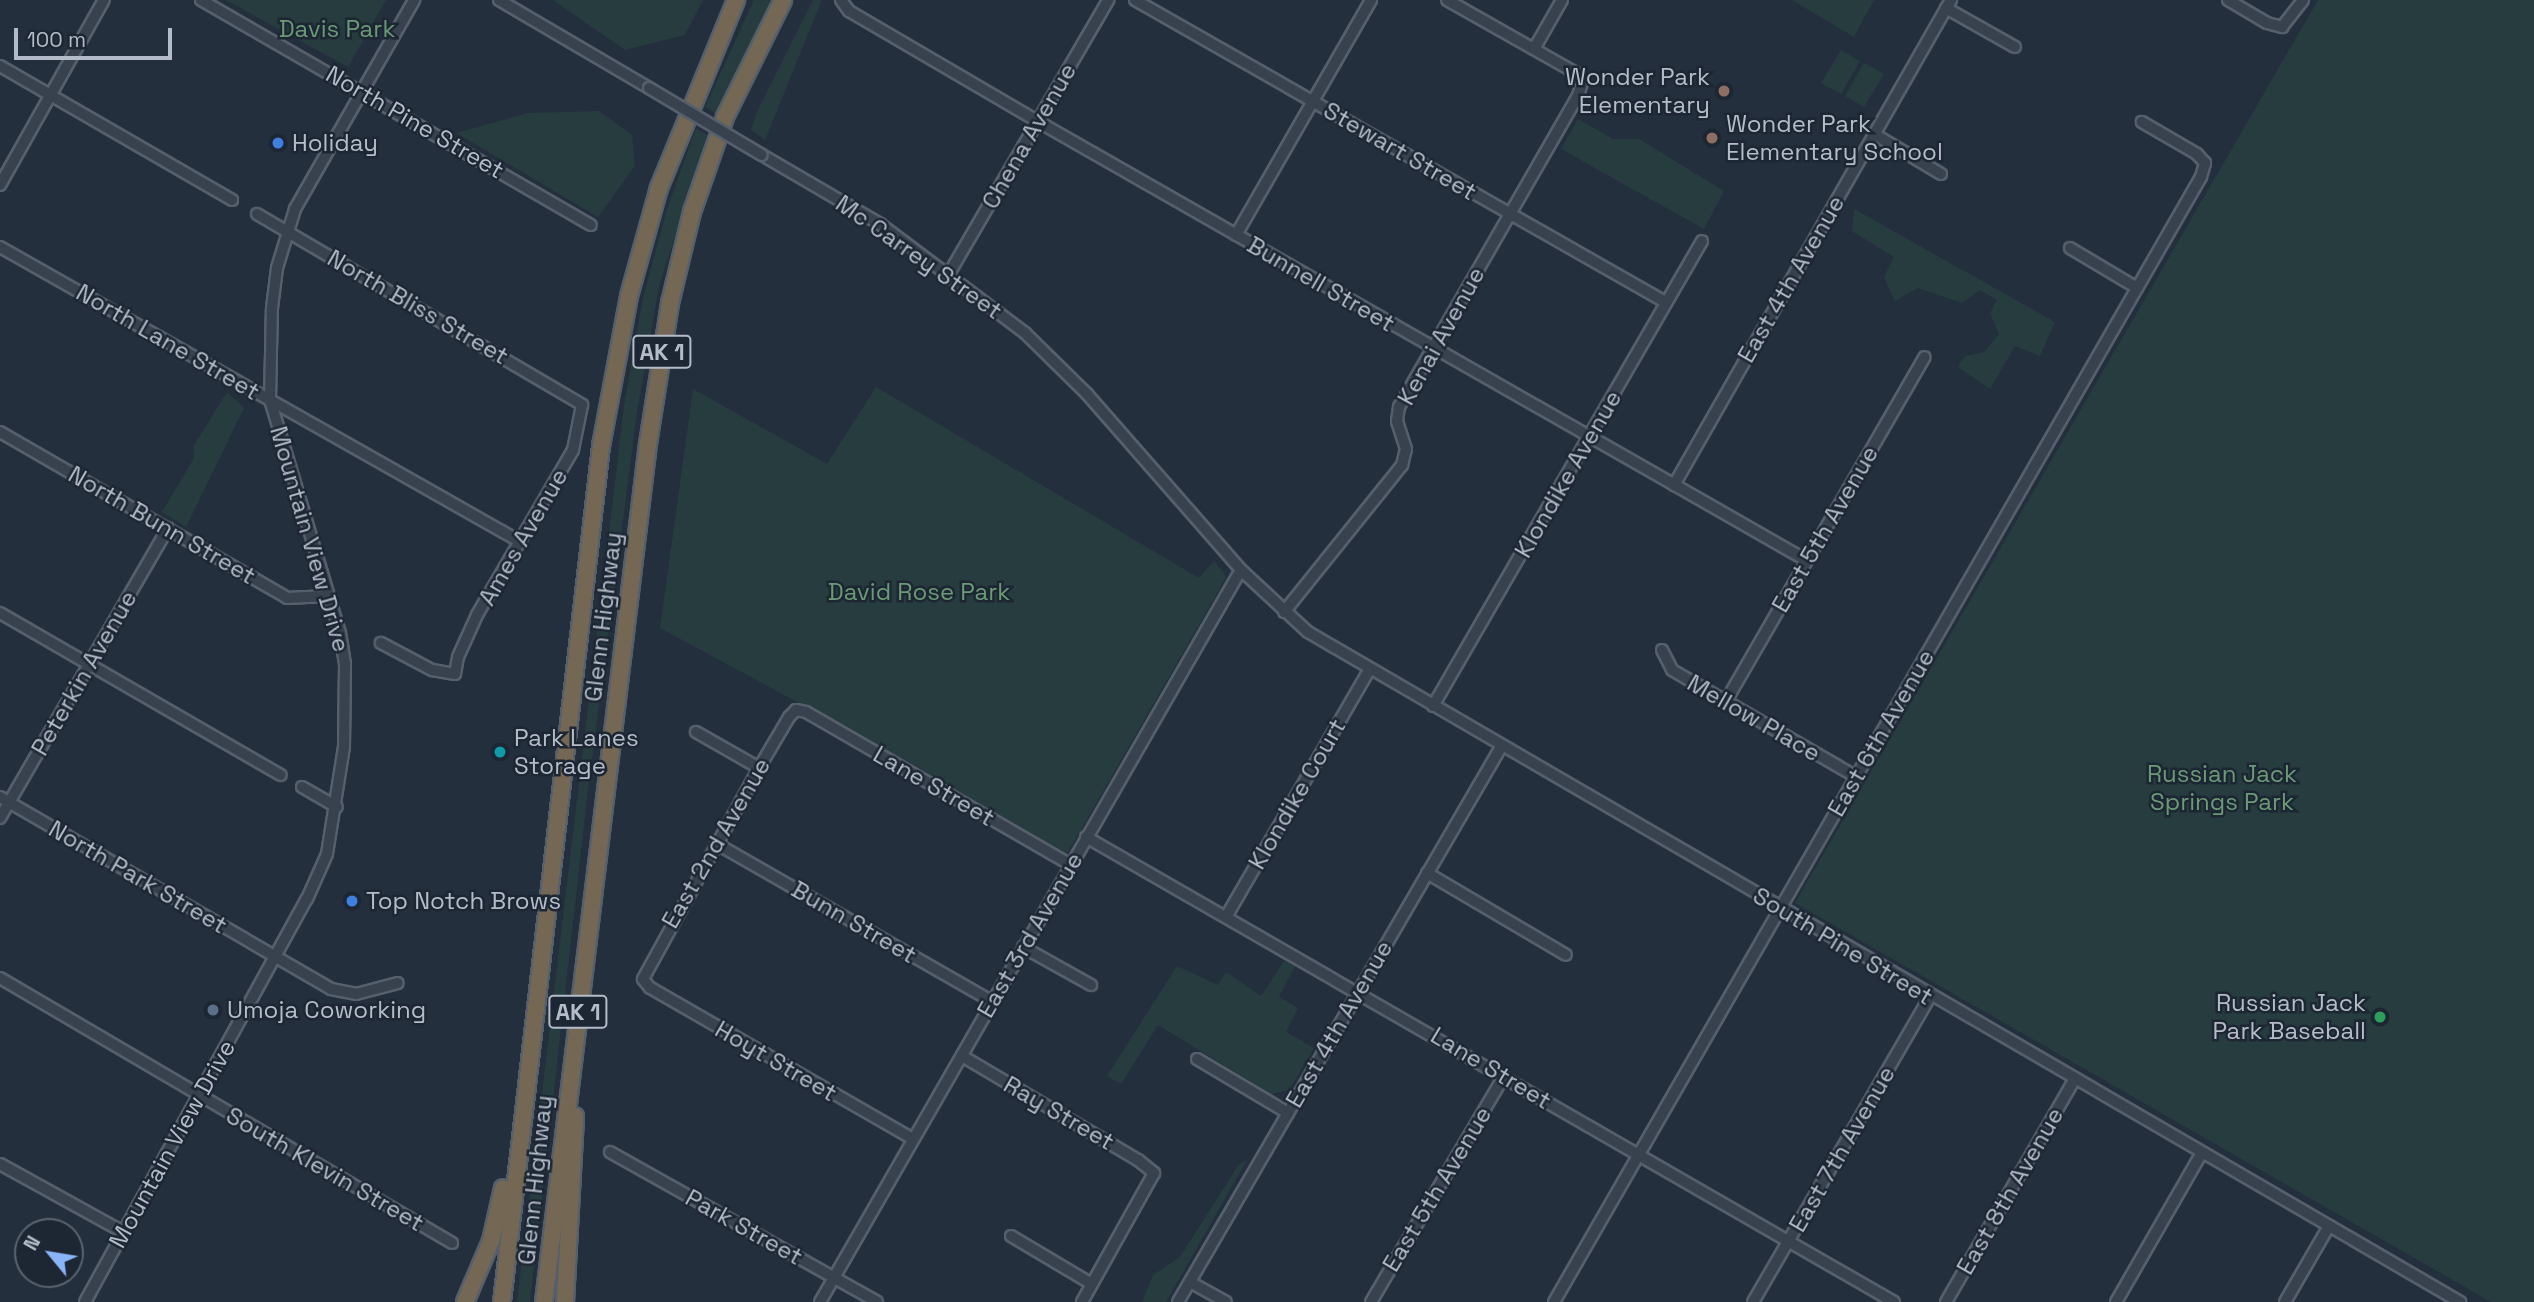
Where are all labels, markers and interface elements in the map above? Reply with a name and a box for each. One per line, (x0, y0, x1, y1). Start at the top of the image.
scale bar (18, 14, 175, 58)
park label: Davis Park (279, 15, 395, 43)
text: 100 m (27, 26, 86, 53)
street label: Chena Avenue (976, 58, 1082, 214)
street label: North Pine Street (321, 59, 509, 185)
place label: Wonder Park Elementary (1565, 63, 1710, 119)
marker: Wonder Park Elementary (1716, 83, 1732, 99)
street label: Stewart Street (1318, 96, 1482, 206)
place label: Wonder Park Elementary School (1726, 110, 1943, 166)
place label: Holiday (292, 129, 378, 157)
marker: Wonder Park Elementary School (1704, 130, 1720, 146)
marker: Holiday (270, 135, 286, 151)
street label: Mc Carrey Street (830, 189, 1008, 325)
street label: East 4th Avenue (1731, 190, 1851, 368)
street label: Bunnell Street (1242, 230, 1400, 338)
street label: North Bliss Street (322, 243, 514, 371)
street label: Kenai Avenue (1391, 262, 1491, 410)
street label: North Lane Street (71, 278, 265, 406)
road number: AK 1 (632, 332, 692, 372)
street label: Klondike Avenue (1508, 385, 1628, 563)
street label: Mountain View Drive (264, 423, 356, 655)
street label: East 5th Avenue (1766, 440, 1884, 618)
street label: North Bunn Street (63, 460, 261, 590)
street label: Ames Avenue (472, 463, 574, 611)
street label: Glenn Highway (578, 531, 628, 703)
park label: David Rose Park (828, 578, 1010, 606)
street label: Peterkin Avenue (25, 585, 143, 761)
street label: East 6th Avenue (1821, 644, 1941, 822)
street label: Mellow Place (1682, 668, 1826, 768)
street label: Klondike Court (1242, 714, 1352, 874)
place label: Park Lanes Storage (514, 724, 639, 780)
street label: Lane Street (868, 740, 1000, 832)
marker: Park Lanes Storage (492, 744, 508, 760)
street label: East 2nd Avenue (655, 753, 777, 933)
park label: Russian Jack Springs Park (2147, 760, 2297, 816)
street label: North Park Street (44, 814, 232, 940)
street label: East 3rd Avenue (971, 847, 1089, 1023)
street label: Bunn Street (786, 875, 922, 969)
street label: South Pine Street (1748, 881, 1938, 1011)
place label: Top Notch Brows (366, 887, 561, 915)
marker: Top Notch Brows (344, 893, 360, 909)
street label: East 4th Avenue (1279, 935, 1399, 1113)
place label: Russian Jack Park Baseball (2212, 989, 2366, 1045)
road number: AK 1 (548, 993, 608, 1032)
place label: Umoja Coworking (227, 996, 426, 1024)
marker: Umoja Coworking (205, 1002, 221, 1018)
marker: Russian Jack Park Baseball (2372, 1009, 2388, 1025)
street label: Hoyt Street (710, 1015, 842, 1107)
street label: Lane Street (1426, 1021, 1556, 1115)
street label: Mountain View Drive (103, 1035, 241, 1253)
street label: East 7th Avenue (1783, 1061, 1901, 1237)
street label: Ray Street (999, 1070, 1119, 1156)
street label: Glenn Highway (512, 1094, 558, 1266)
street label: South Klevin Street (221, 1101, 429, 1237)
street label: East 5th Avenue (1376, 1101, 1498, 1277)
street label: East 8th Avenue (1950, 1102, 2070, 1280)
street label: Park Street (680, 1183, 808, 1271)
north arrow (14, 1218, 84, 1288)
text: N (18, 1231, 46, 1255)

